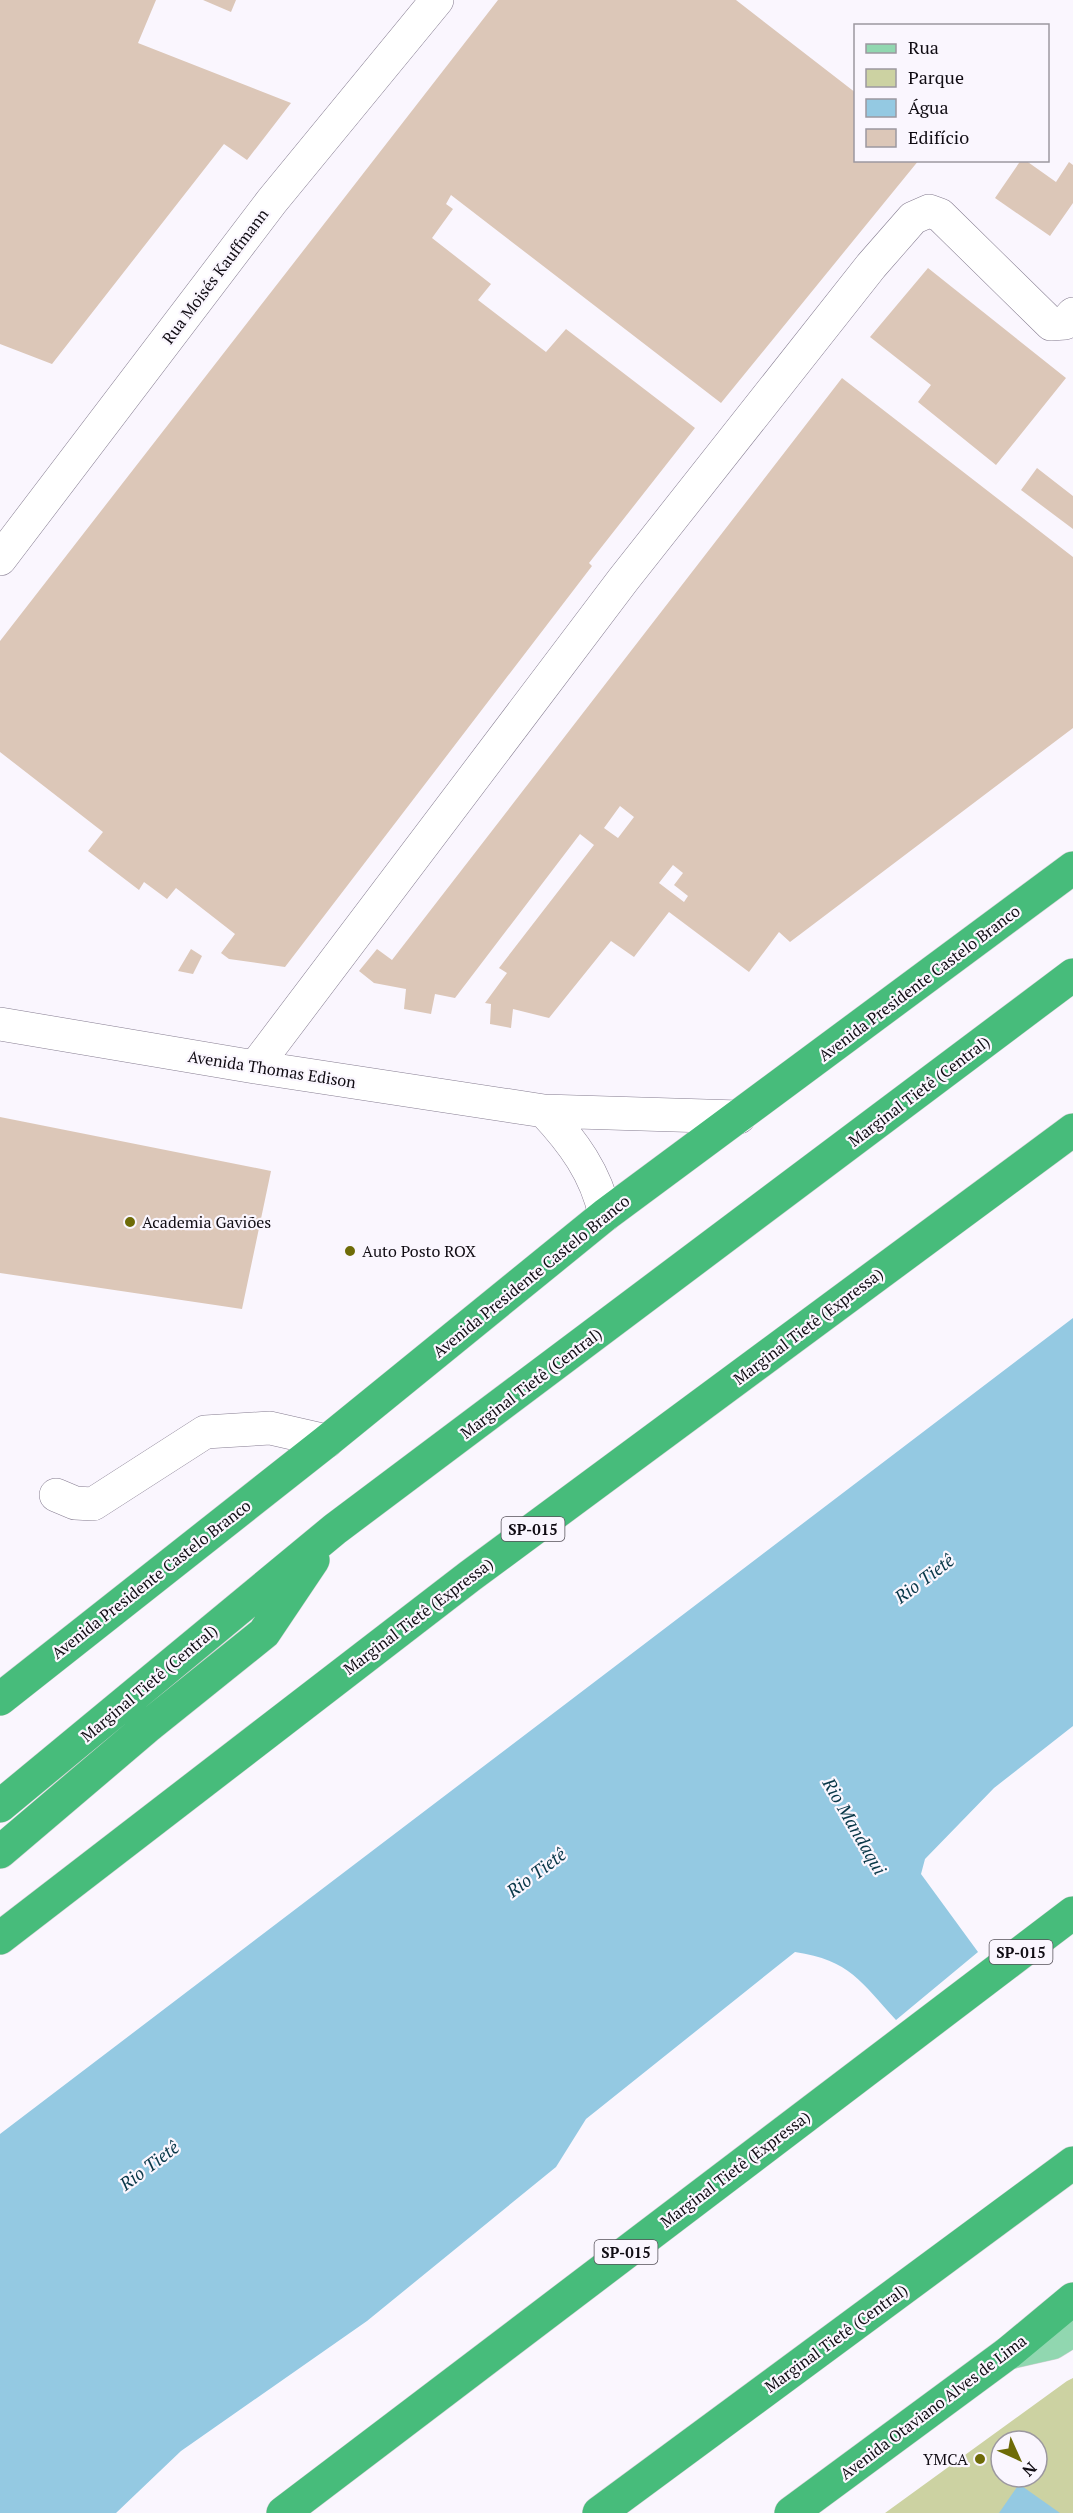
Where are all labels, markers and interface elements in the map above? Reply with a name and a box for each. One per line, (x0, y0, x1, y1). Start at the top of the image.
legend (854, 24, 1049, 162)
text: Rua (908, 35, 939, 59)
text: Parque (908, 65, 964, 89)
text: Água (908, 95, 949, 119)
text: Edifício (908, 125, 969, 149)
street label: Rua Moisés Kauffmann (157, 203, 273, 348)
street label: Avenida Presidente Castelo Branco (814, 900, 1024, 1066)
street label: Marginal Tietê (Central) (844, 1031, 994, 1151)
street label: Avenida Thomas Edison (186, 1045, 358, 1093)
street label: Avenida Presidente Castelo Branco (428, 1190, 634, 1362)
place label: Academia Gaviões (142, 1211, 271, 1233)
marker: Academia Gaviões (123, 1215, 137, 1229)
place label: Auto Posto ROX (362, 1240, 476, 1262)
marker: Auto Posto ROX (343, 1244, 357, 1258)
street label: Marginal Tietê (Expressa) (729, 1262, 887, 1390)
street label: Marginal Tietê (Central) (456, 1323, 606, 1443)
street label: Avenida Presidente Castelo Branco (47, 1494, 255, 1664)
road number: SP-015 (502, 1517, 564, 1541)
water label: Rio Tietê (889, 1548, 959, 1609)
street label: Marginal Tietê (Expressa) (339, 1552, 497, 1680)
street label: Marginal Tietê (Central) (76, 1619, 222, 1747)
water label: Rio Mandaqui (817, 1772, 892, 1879)
water label: Rio Tietê (501, 1842, 571, 1903)
road number: SP-015 (990, 1940, 1052, 1964)
street label: Marginal Tietê (Expressa) (656, 2105, 814, 2233)
water label: Rio Tietê (114, 2135, 184, 2196)
road number: SP-015 (594, 2240, 658, 2264)
street label: Marginal Tietê (Central) (760, 2279, 912, 2397)
street label: Avenida Otaviano Alves de Lima (835, 2329, 1031, 2485)
north arrow (989, 2429, 1049, 2489)
place label: YMCA (923, 2448, 968, 2470)
marker: YMCA (973, 2452, 987, 2466)
text: N (1018, 2458, 1042, 2482)

